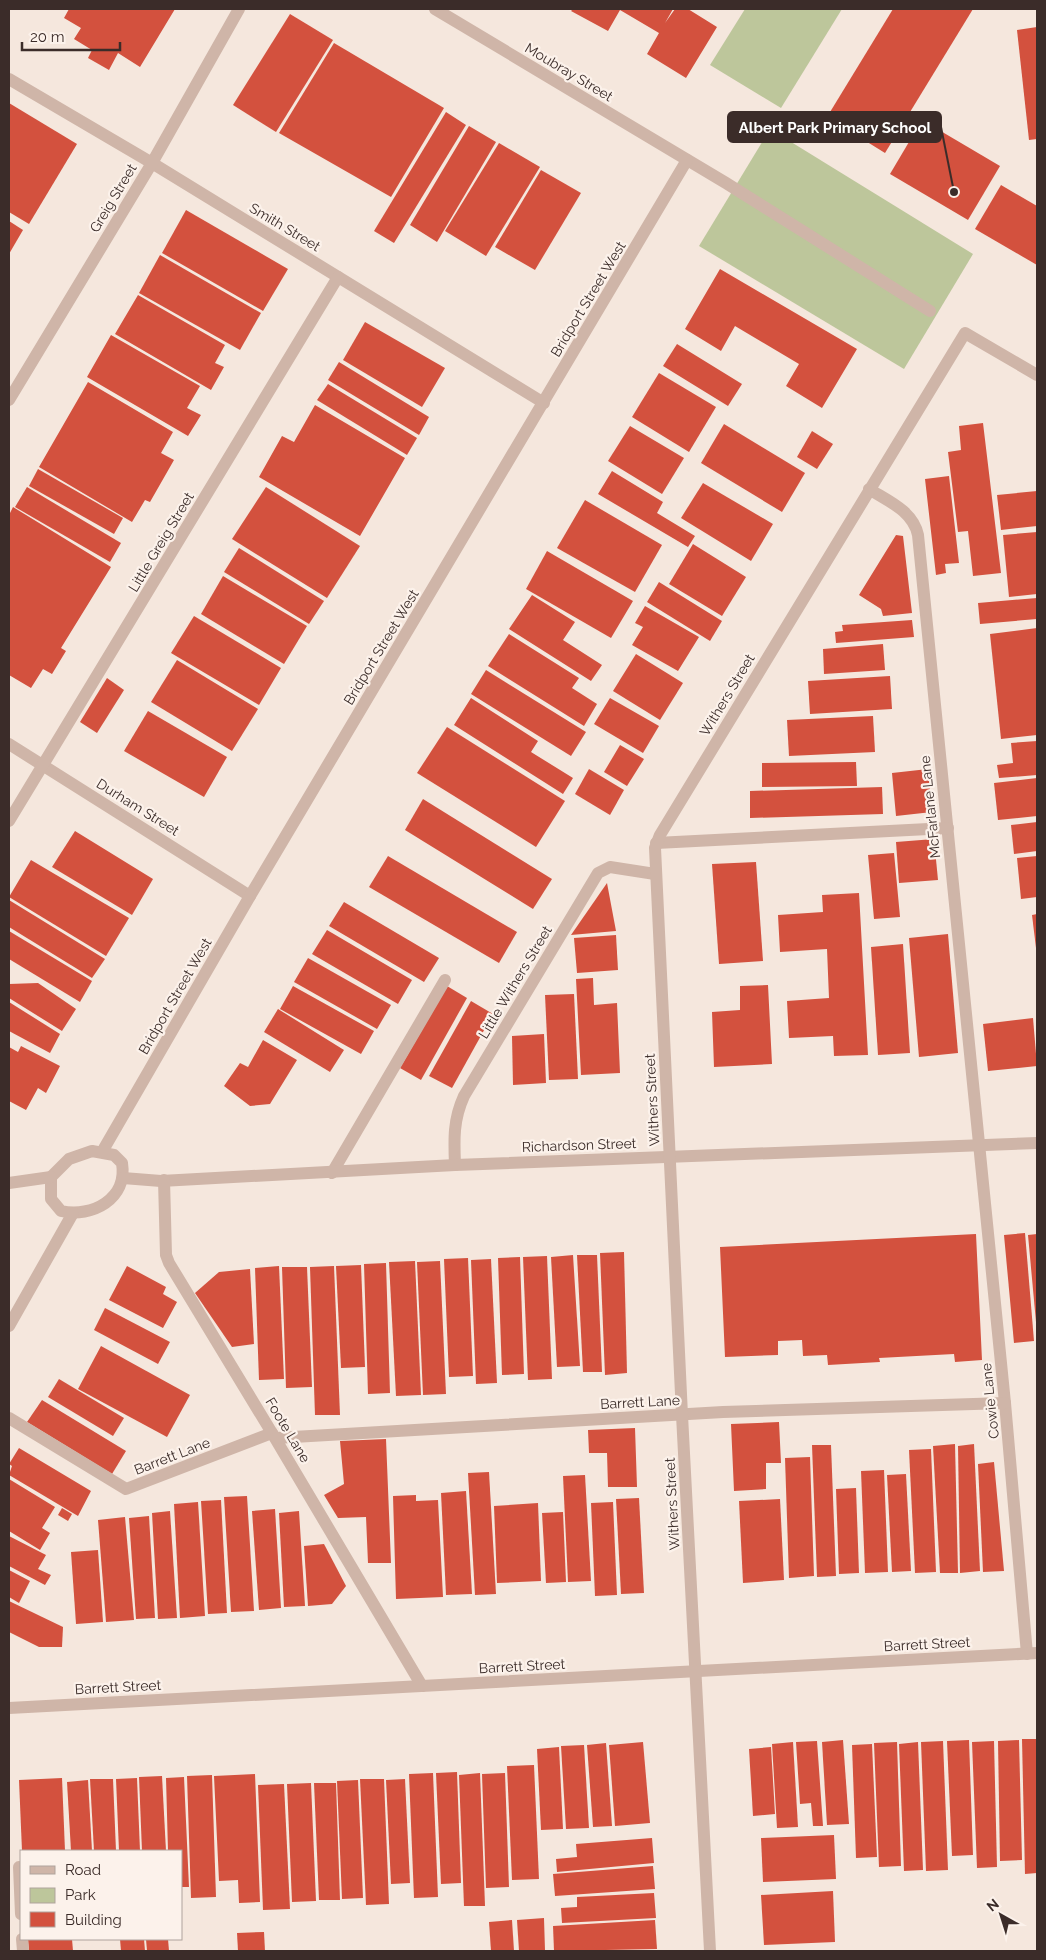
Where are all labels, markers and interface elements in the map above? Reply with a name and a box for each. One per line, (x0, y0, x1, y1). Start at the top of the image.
scale bar (22, 20, 120, 52)
text: 20 m (30, 28, 65, 46)
street label: Moubray Street (522, 40, 616, 105)
callout: Albert Park Primary School (728, 112, 941, 142)
text: Albert Park Primary School (739, 119, 932, 137)
street label: Greig Street (86, 161, 140, 235)
street label: Smith Street (247, 200, 324, 255)
street label: Bridport Street West (547, 238, 629, 359)
street label: Little Greig Street (125, 489, 197, 595)
street label: Bridport Street West (340, 586, 422, 707)
street label: Withers Street (696, 651, 758, 739)
street label: McFarlane Lane (917, 755, 943, 859)
street label: Durham Street (94, 775, 182, 839)
street label: Little Withers Street (475, 923, 555, 1041)
street label: Bridport Street West (135, 935, 215, 1057)
street label: Withers Street (642, 1053, 662, 1147)
street label: Richardson Street (521, 1135, 637, 1155)
street label: Cowie Lane (978, 1362, 1002, 1440)
street label: Barrett Lane (600, 1392, 680, 1412)
street label: Foote Lane (262, 1395, 314, 1465)
street label: Barrett Lane (132, 1434, 212, 1478)
street label: Withers Street (662, 1457, 682, 1551)
street label: Barrett Street (883, 1634, 971, 1654)
street label: Barrett Street (478, 1656, 566, 1676)
street label: Barrett Street (74, 1677, 162, 1697)
legend (20, 1850, 182, 1940)
text: Road (65, 1861, 101, 1879)
text: Park (65, 1886, 96, 1904)
north arrow (976, 1890, 1026, 1940)
text: N (984, 1895, 1002, 1914)
text: Building (65, 1911, 122, 1929)

